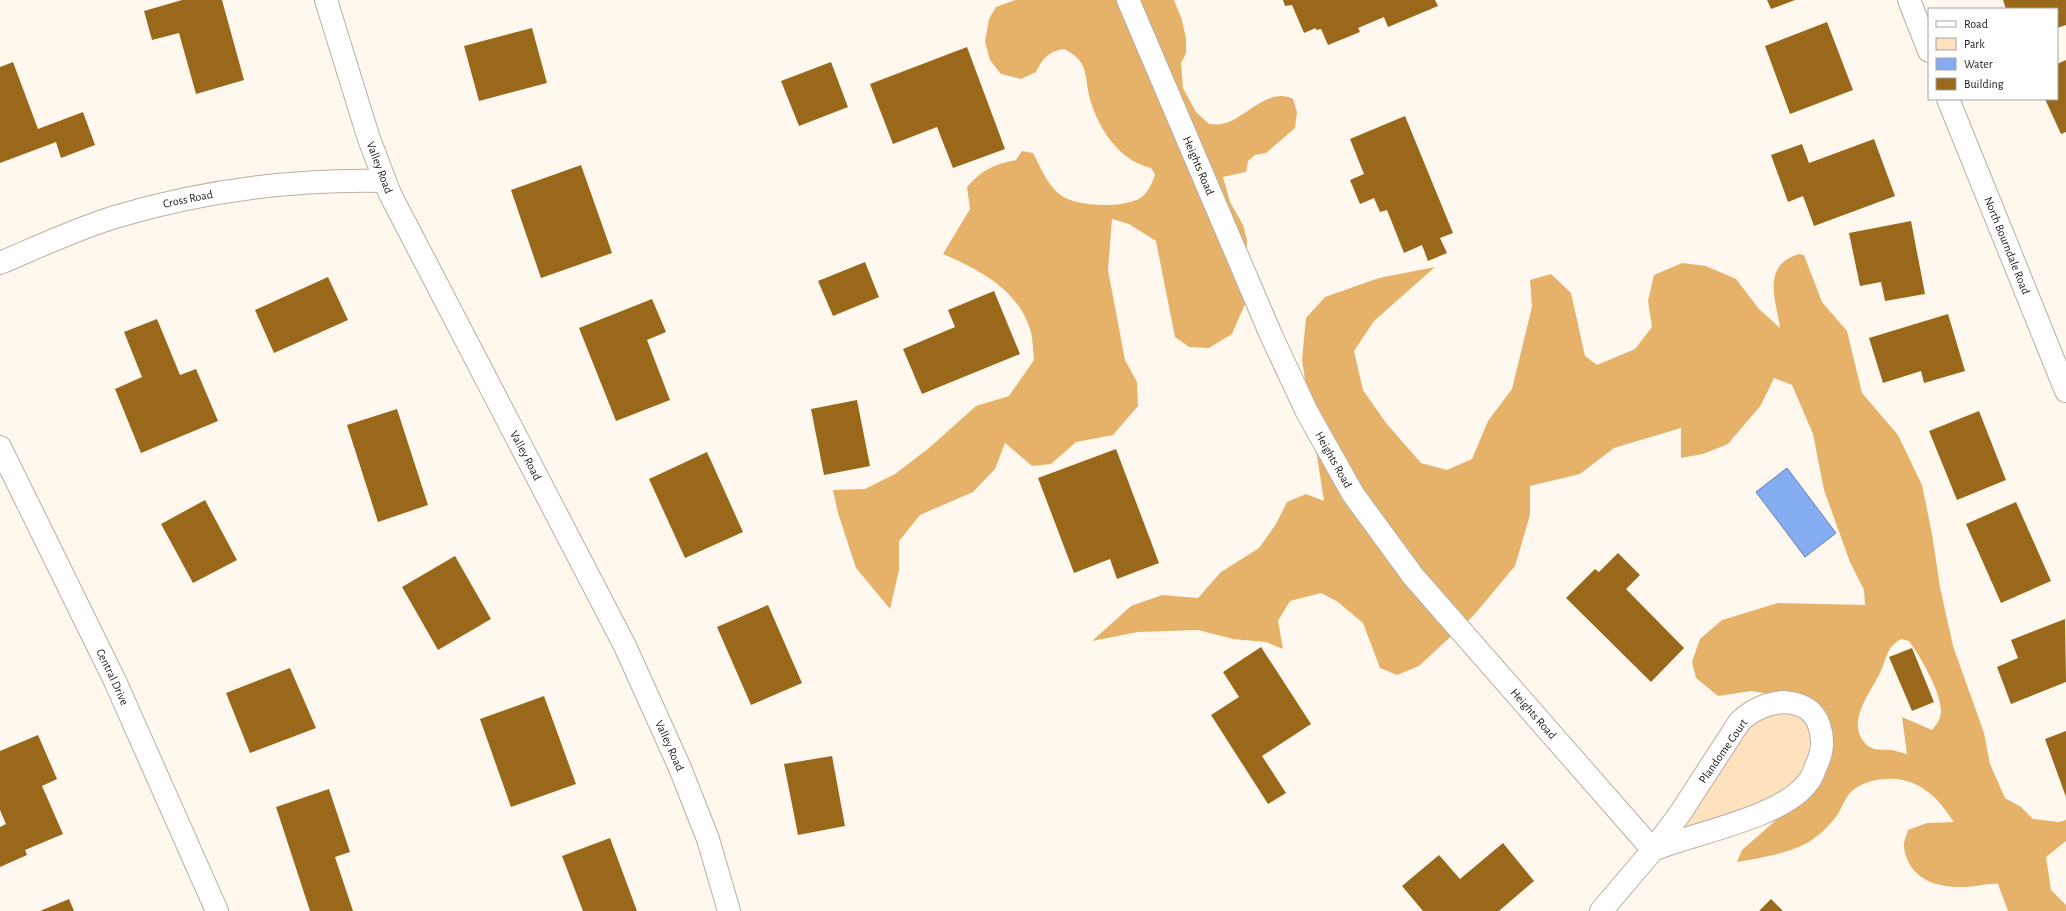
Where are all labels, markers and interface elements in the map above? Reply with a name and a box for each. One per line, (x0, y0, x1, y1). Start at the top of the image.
legend (1928, 8, 2058, 100)
text: Road (1964, 18, 1988, 30)
text: Park (1964, 38, 1985, 50)
text: Water (1964, 58, 1993, 70)
text: Building (1964, 78, 2004, 90)
street label: Heights Road (1181, 134, 1216, 197)
street label: Valley Road (365, 140, 395, 195)
street label: Cross Road (162, 188, 214, 210)
street label: North Bourndale Road (1982, 195, 2032, 296)
street label: Valley Road (508, 429, 544, 482)
street label: Heights Road (1313, 429, 1354, 490)
street label: Central Drive (94, 647, 131, 707)
street label: Heights Road (1508, 686, 1559, 741)
street label: Plandome Court (1696, 716, 1750, 785)
street label: Valley Road (653, 718, 686, 773)

